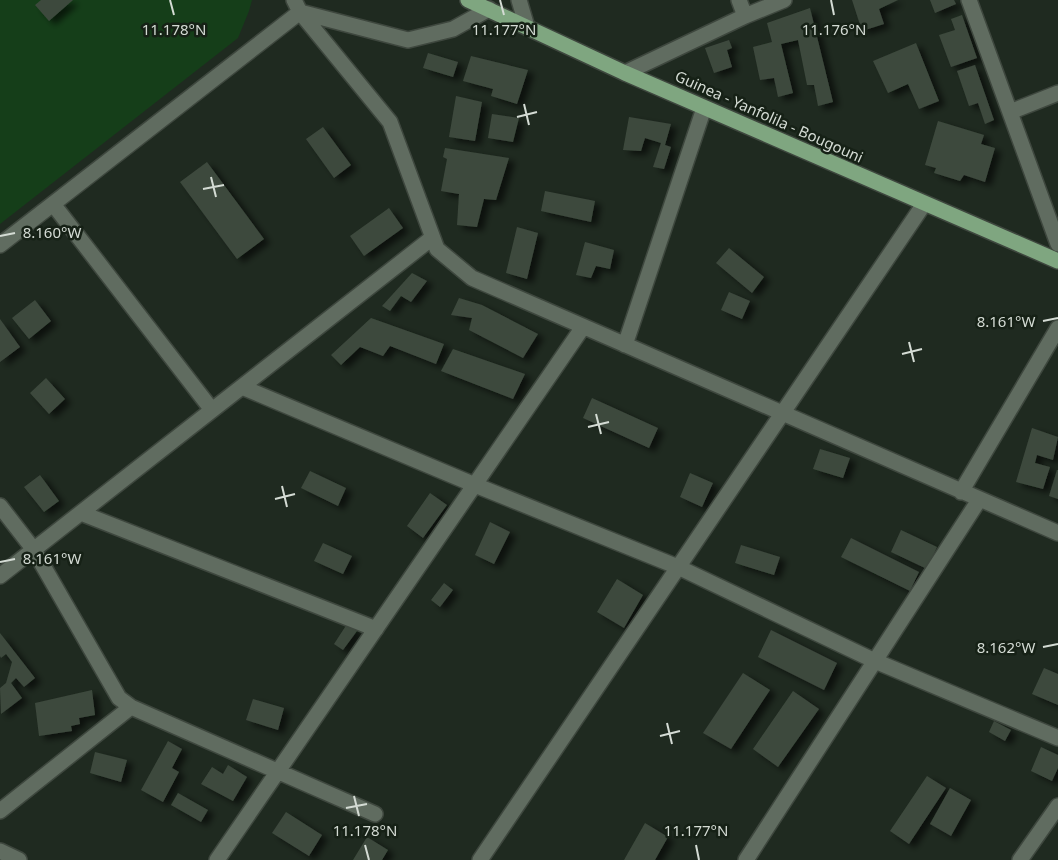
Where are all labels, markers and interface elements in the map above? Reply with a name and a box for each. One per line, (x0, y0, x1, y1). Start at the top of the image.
text: 11.178°N (142, 19, 206, 39)
text: 11.177°N (472, 19, 536, 39)
text: 11.176°N (802, 19, 866, 39)
street label: Guinea - Yanfolila - Bougouni (672, 65, 867, 167)
text: 8.160°W (23, 222, 81, 242)
text: 8.161°W (977, 311, 1035, 331)
text: 8.161°W (23, 548, 81, 568)
text: 8.162°W (977, 637, 1035, 657)
text: 11.178°N (333, 820, 397, 840)
text: 11.177°N (664, 820, 728, 840)

